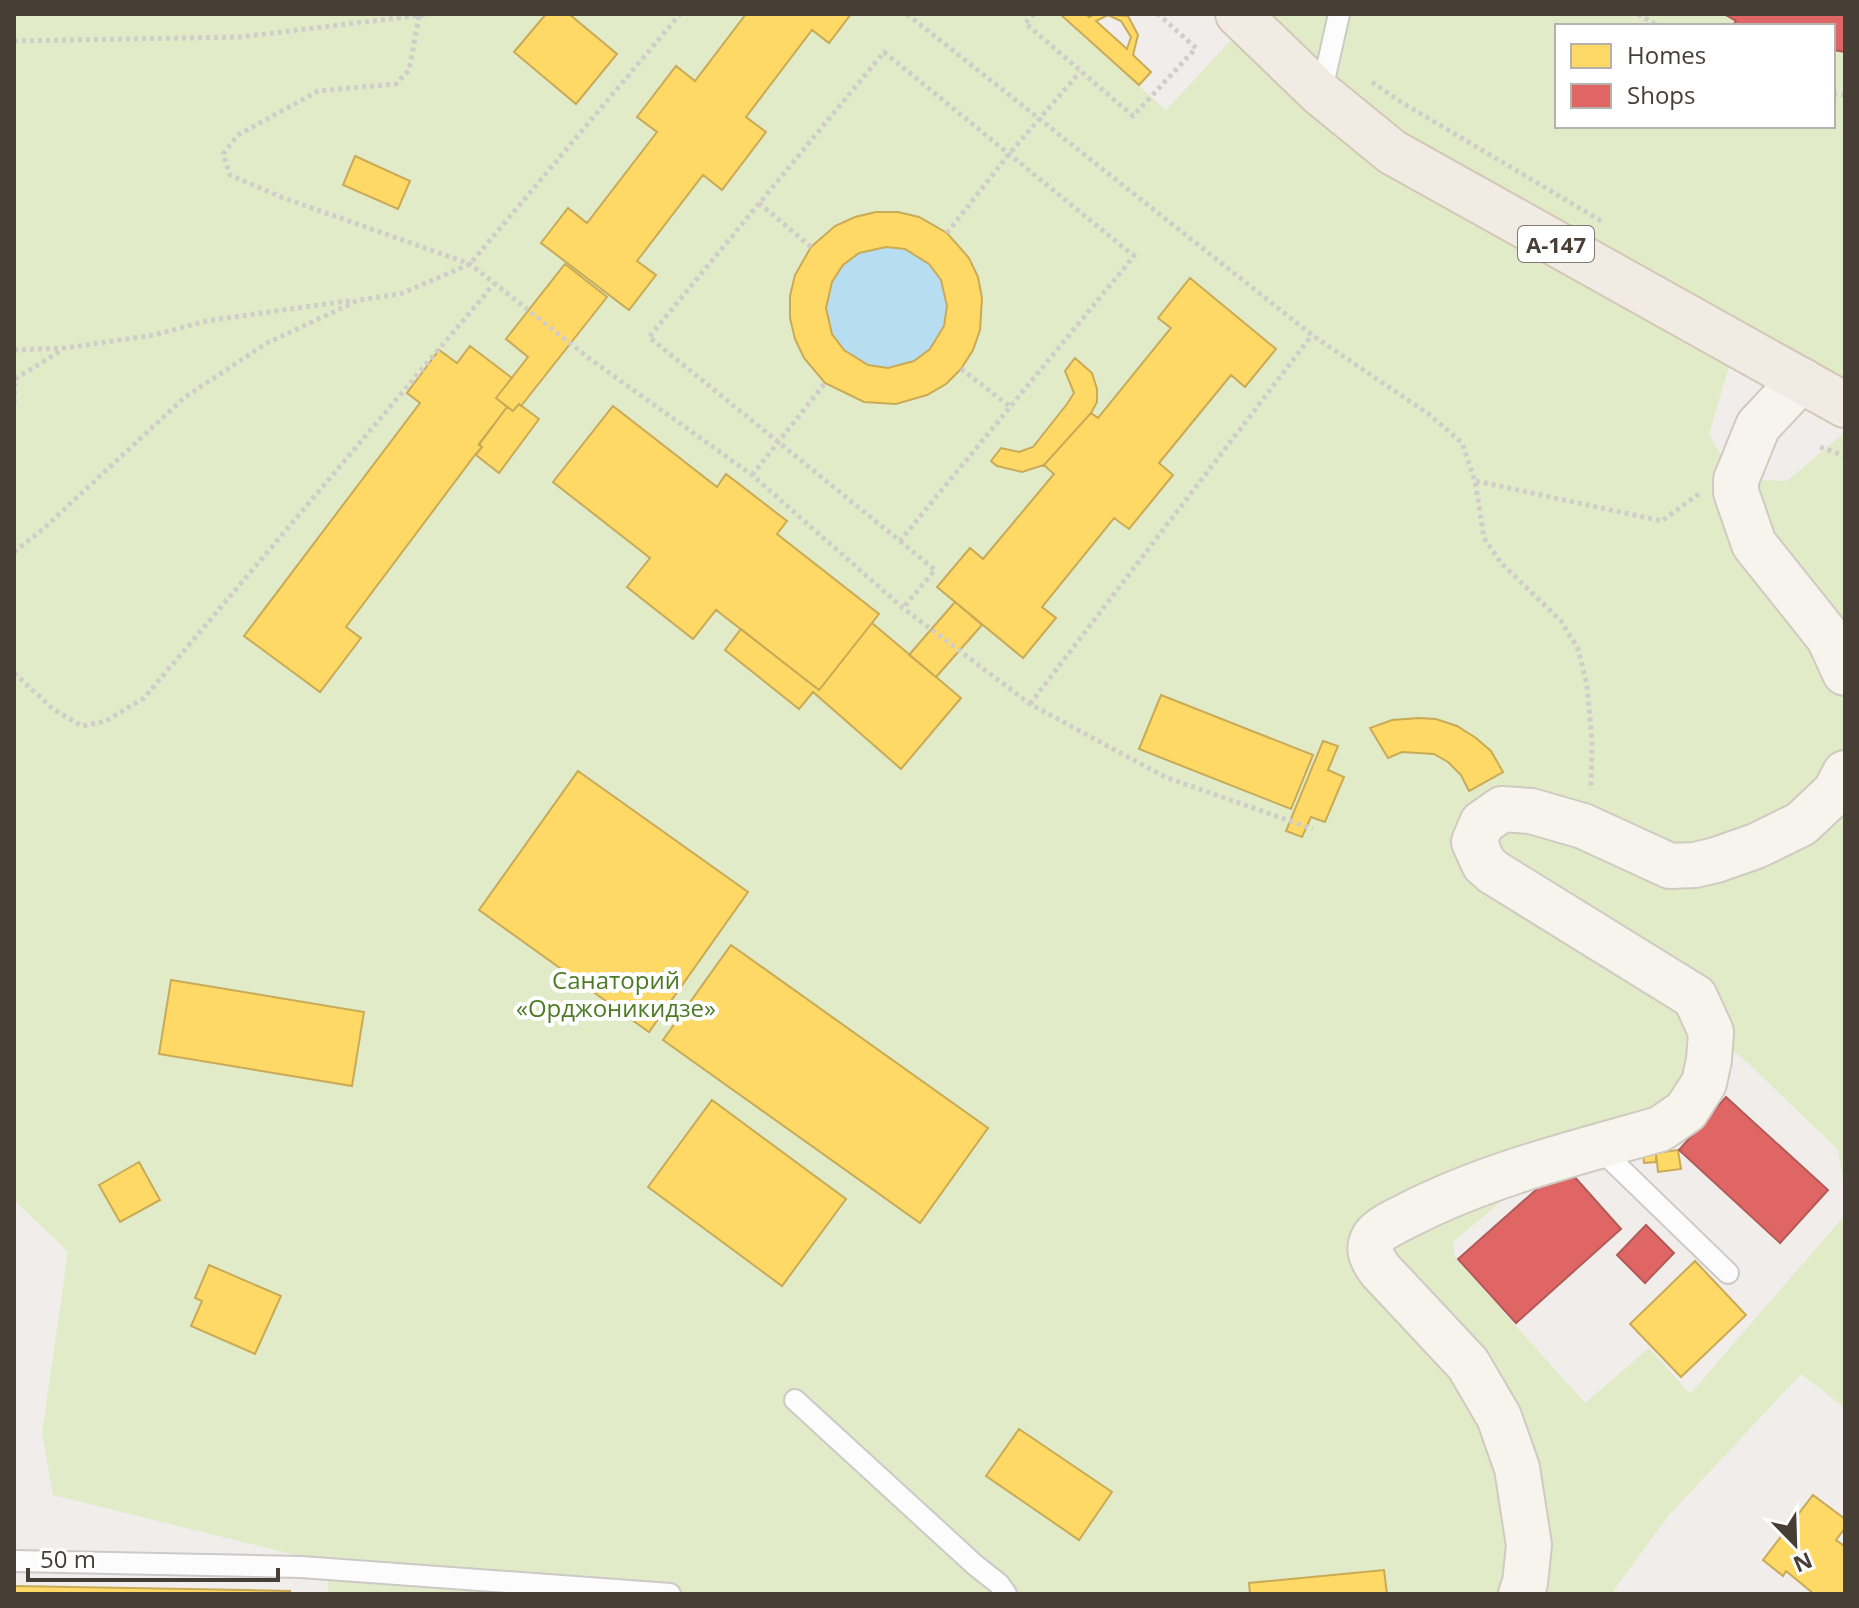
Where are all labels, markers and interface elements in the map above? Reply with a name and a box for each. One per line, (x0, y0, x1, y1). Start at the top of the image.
legend (1555, 24, 1835, 128)
text: Homes (1627, 38, 1706, 71)
text: Shops (1627, 78, 1695, 111)
road number: А-147 (1518, 226, 1594, 262)
park label: Санаторий «Орджоникидзе» (516, 963, 716, 1024)
north arrow (1755, 1504, 1835, 1584)
scale bar (28, 1532, 278, 1582)
text: 50 m (40, 1542, 96, 1575)
text: N (1789, 1546, 1817, 1581)

